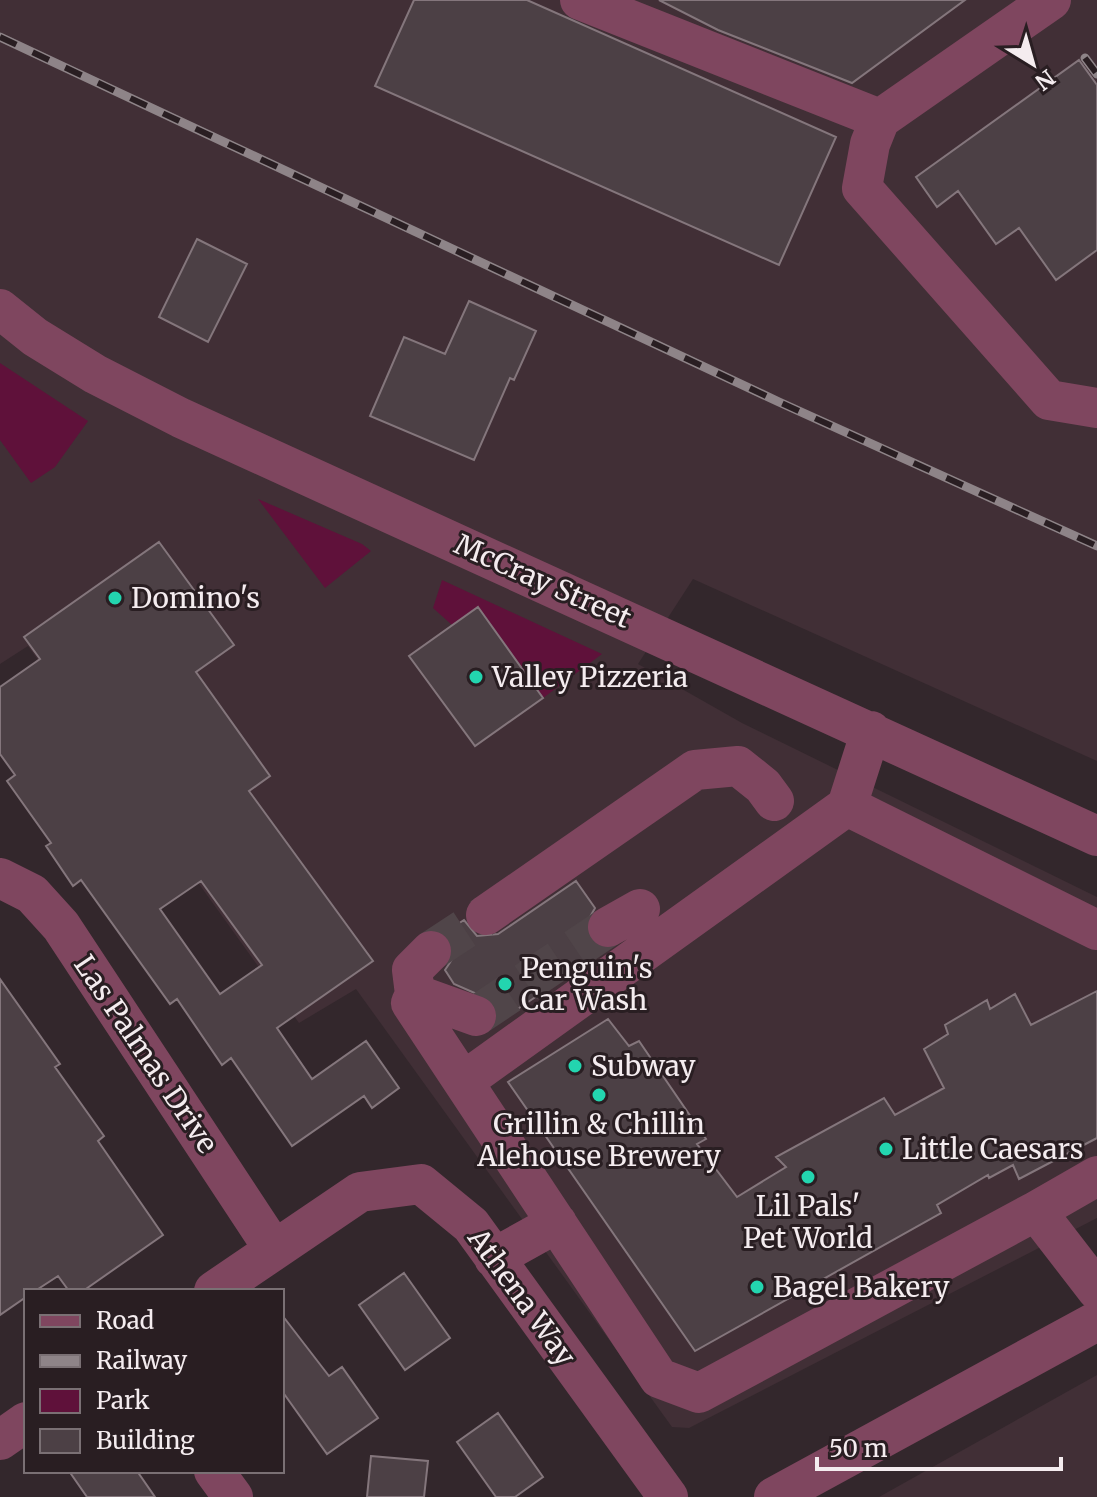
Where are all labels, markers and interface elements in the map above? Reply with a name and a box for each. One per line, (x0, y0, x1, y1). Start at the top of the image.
north arrow (993, 24, 1073, 104)
text: N (1029, 64, 1060, 97)
street label: McCray Street (449, 526, 637, 636)
place label: Domino's (131, 580, 260, 616)
marker: Domino's (106, 589, 124, 607)
place label: Valley Pizzeria (491, 659, 688, 695)
marker: Valley Pizzeria (467, 668, 485, 686)
street label: Las Palmas Drive (66, 948, 226, 1160)
place label: Penguin's Car Wash (521, 950, 652, 1018)
marker: Penguin's Car Wash (496, 975, 514, 993)
place label: Subway (591, 1048, 696, 1084)
marker: Subway (566, 1057, 584, 1075)
marker: Grillin & Chillin Alehouse Brewery (590, 1086, 608, 1104)
place label: Grillin & Chillin Alehouse Brewery (476, 1106, 721, 1174)
place label: Little Caesars (902, 1131, 1084, 1167)
marker: Little Caesars (877, 1140, 895, 1158)
marker: Lil Pals' Pet World (799, 1168, 817, 1186)
place label: Lil Pals' Pet World (743, 1188, 873, 1256)
street label: Athena Way (460, 1221, 584, 1373)
place label: Bagel Bakery (773, 1269, 950, 1305)
marker: Bagel Bakery (748, 1278, 766, 1296)
legend (24, 1289, 284, 1473)
text: Road (96, 1305, 154, 1336)
text: Railway (96, 1345, 187, 1376)
text: Park (96, 1385, 150, 1416)
scale bar (817, 1421, 1061, 1471)
text: Building (96, 1425, 195, 1456)
text: 50 m (829, 1433, 888, 1464)

